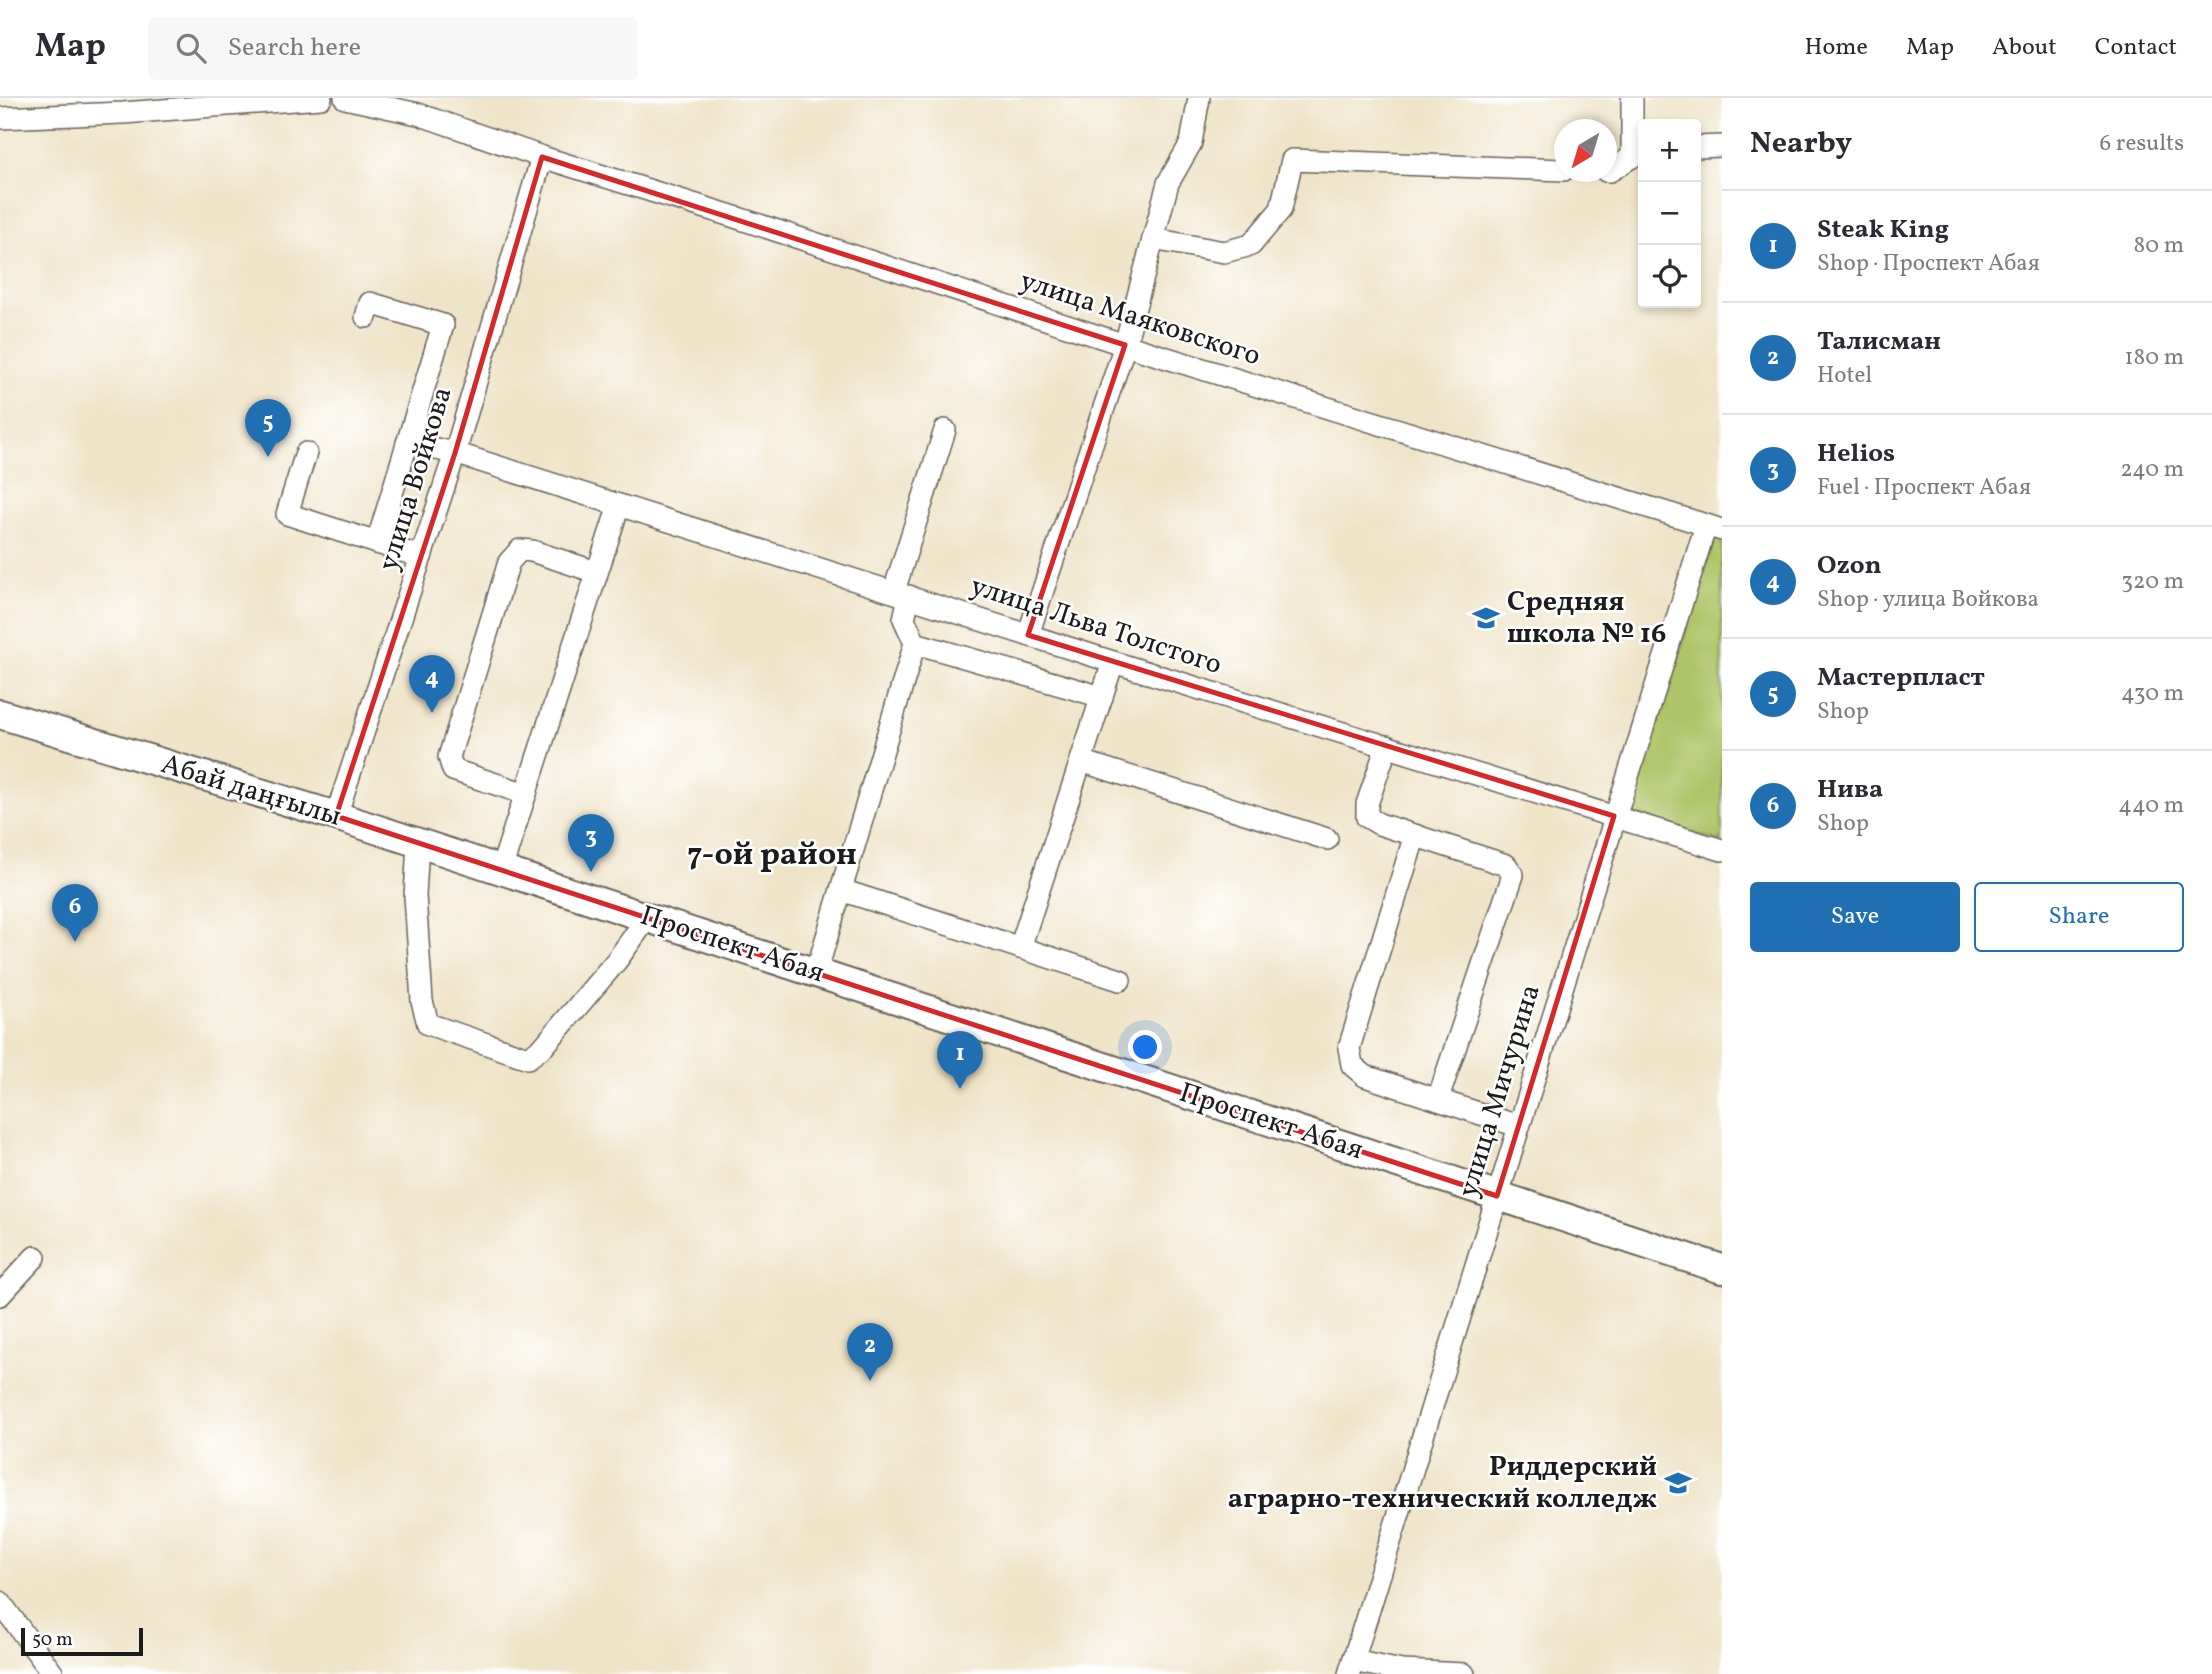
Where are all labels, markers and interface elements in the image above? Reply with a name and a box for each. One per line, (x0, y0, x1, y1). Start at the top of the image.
search box (148, 17, 638, 80)
text: Map (35, 25, 106, 71)
icon: search (172, 29, 210, 67)
text: Search here (228, 30, 361, 66)
text: Home (1804, 31, 1868, 65)
text: Map (1906, 31, 1954, 65)
text: About (1992, 31, 2057, 65)
text: Contact (2095, 31, 2177, 65)
north arrow (1554, 119, 1617, 182)
map controls (1638, 119, 1701, 308)
button: + (1638, 119, 1701, 182)
text: Nearby (1750, 123, 1852, 165)
text: 6 results (2100, 128, 2184, 160)
button: − (1638, 182, 1701, 245)
text: Steak King (1817, 212, 1949, 248)
text: 1 (1768, 230, 1778, 262)
text: 80 m (2134, 230, 2184, 262)
button: locate (1638, 245, 1701, 308)
text: Shop · Проспект Абая (1817, 248, 2040, 280)
street label: улица Маяковского (1015, 262, 1265, 376)
text: Талисман (1817, 324, 1941, 360)
text: 2 (1767, 342, 1779, 374)
text: 180 m (2125, 342, 2184, 374)
text: Hotel (1817, 360, 1872, 392)
street label: улица Войкова (370, 382, 462, 576)
pin: 5 (245, 399, 291, 457)
text: Helios (1817, 436, 1895, 472)
text: 3 (1767, 454, 1779, 486)
text: 240 m (2120, 454, 2184, 486)
text: Fuel · Проспект Абая (1817, 472, 2031, 504)
text: Ozon (1817, 548, 1882, 584)
text: 4 (1766, 566, 1780, 598)
text: 320 m (2121, 566, 2184, 598)
street label: улица Льва Толстого (965, 567, 1227, 685)
place label: Средняя школа № 16 (1507, 583, 1667, 654)
text: Shop · улица Войкова (1817, 584, 2039, 616)
school or university icon: Средняя школа № 16 (1471, 603, 1501, 633)
pin: 4 (409, 655, 455, 713)
text: Мастерпласт (1817, 660, 1985, 696)
text: 5 (1767, 678, 1779, 710)
text: 430 m (2121, 678, 2184, 710)
text: Shop (1817, 696, 1869, 728)
street label: Абай даңғылы (156, 745, 346, 837)
text: Нива (1817, 772, 1883, 808)
text: 6 (1767, 790, 1779, 822)
text: 440 m (2118, 790, 2184, 822)
text: Shop (1817, 808, 1869, 840)
pin: 3 (568, 814, 614, 872)
district label: 7-ой район (687, 834, 857, 878)
button: Save (1750, 882, 1960, 952)
button: Share (1974, 882, 2184, 952)
pin: 6 (52, 884, 98, 942)
street label: Проспект Абая (635, 897, 829, 993)
street label: улица Мичурина (1449, 980, 1551, 1202)
your location (1128, 1030, 1162, 1064)
pin: 1 (937, 1031, 983, 1089)
street label: Проспект Абая (1174, 1074, 1368, 1170)
pin: 2 (847, 1323, 893, 1381)
place label: Риддерский аграрно-технический колледж (1228, 1448, 1657, 1519)
school or university icon: Риддерский аграрно-технический колледж (1663, 1468, 1693, 1498)
scale bar (21, 1625, 144, 1657)
text: 50 m (32, 1627, 73, 1653)

